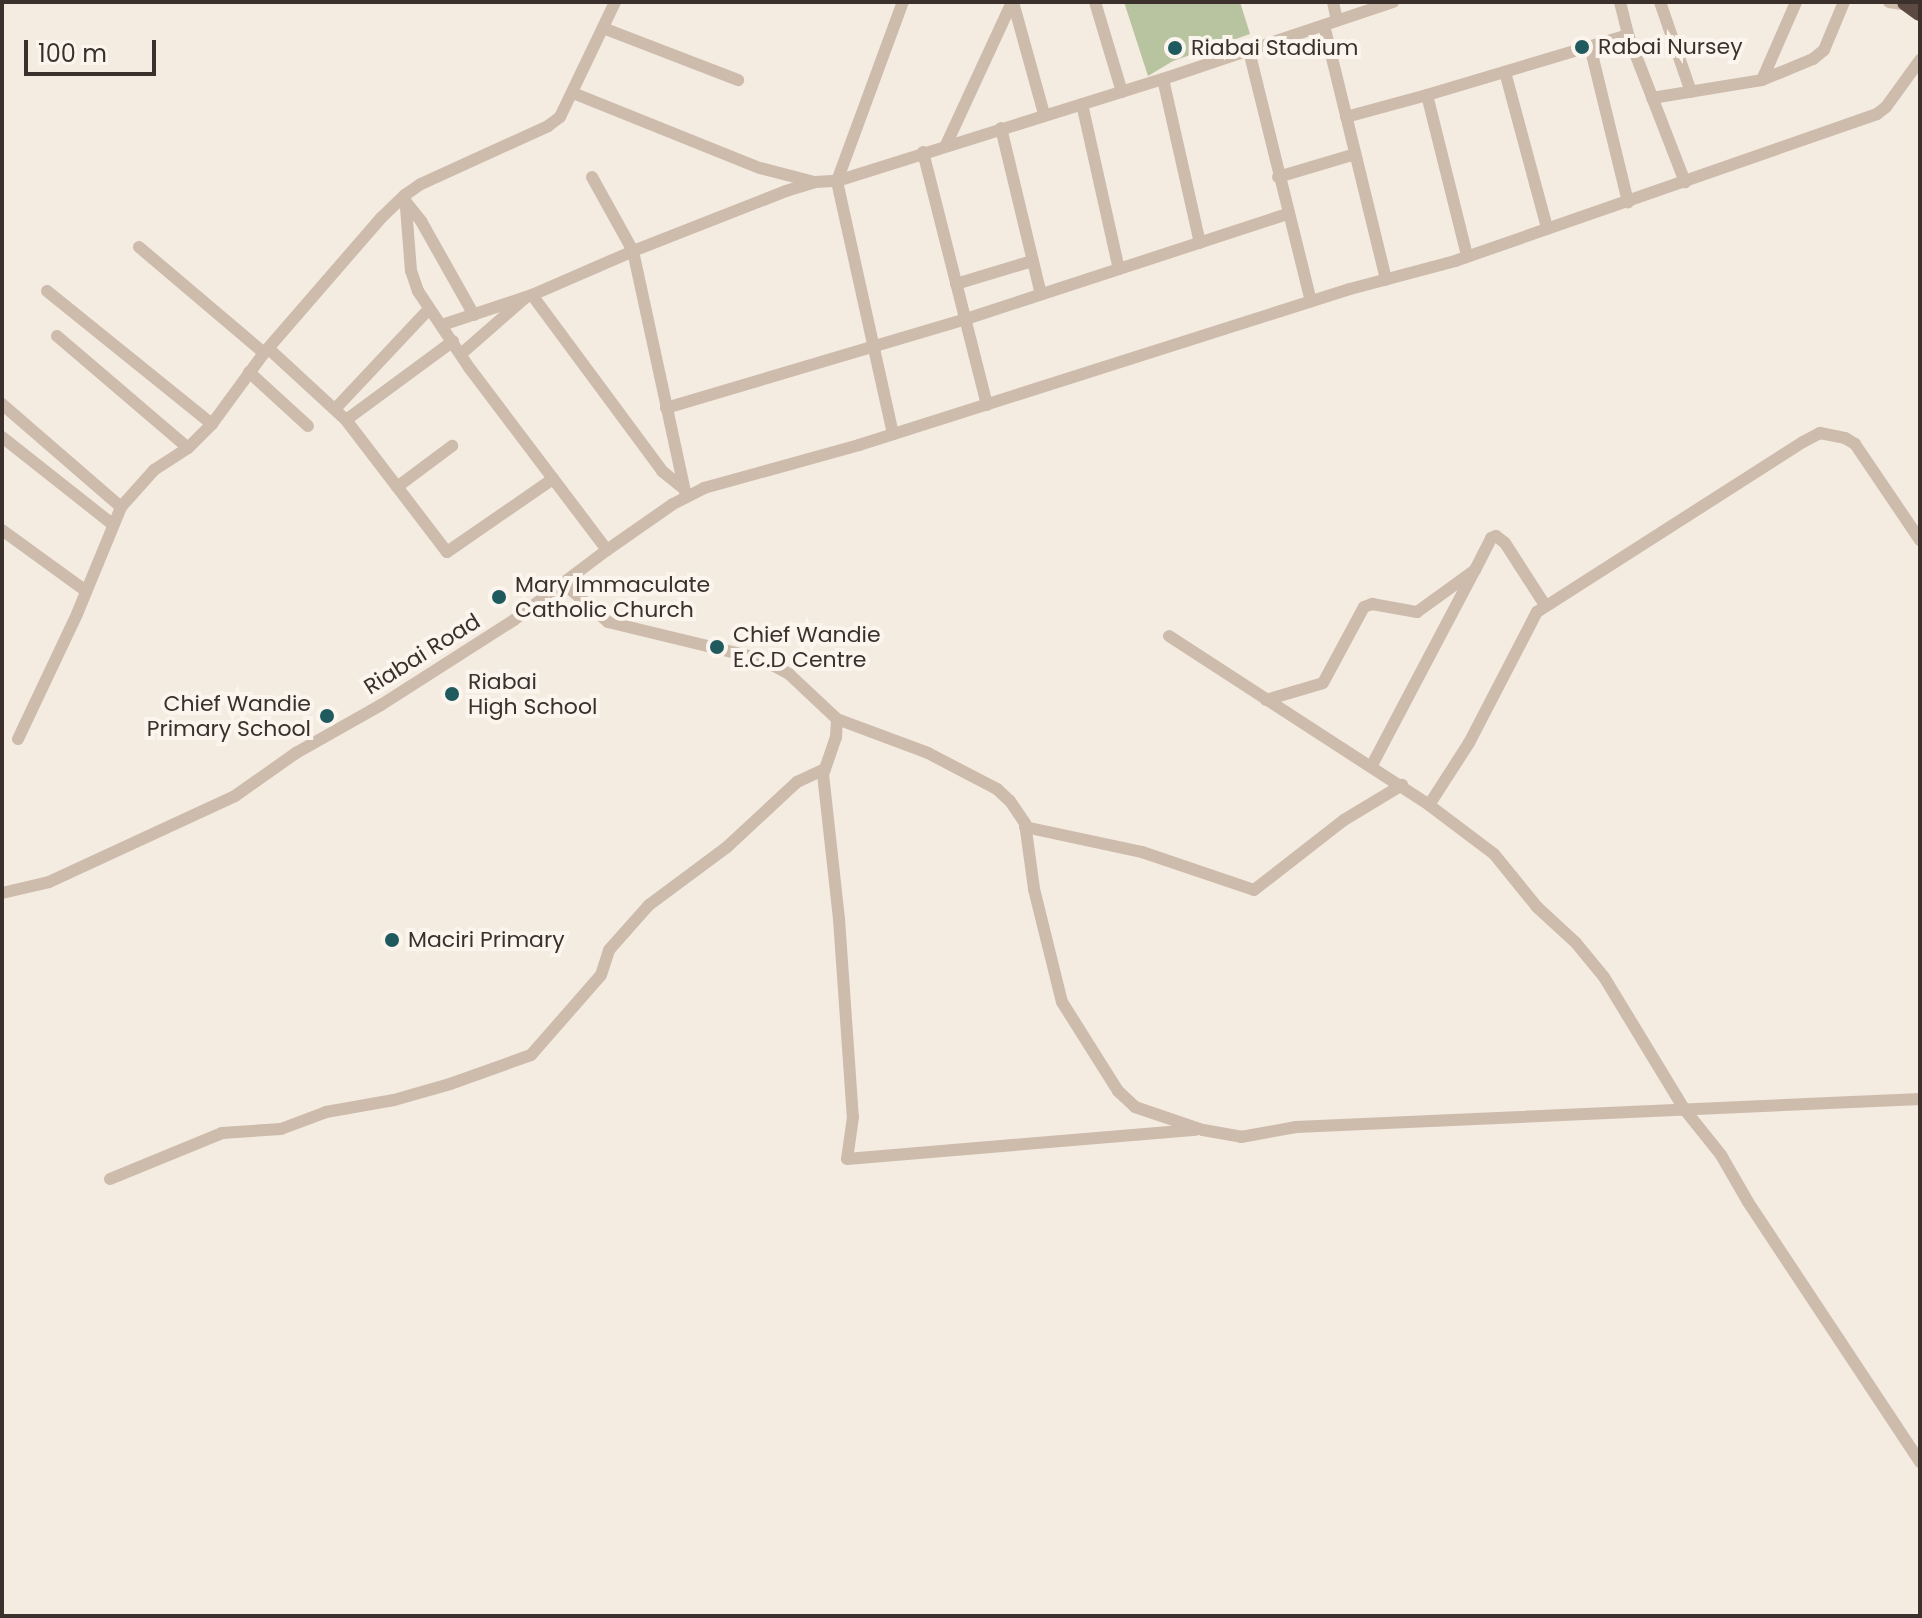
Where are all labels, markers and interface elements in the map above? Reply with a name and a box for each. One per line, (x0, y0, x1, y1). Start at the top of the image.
scale bar (28, 24, 160, 74)
place label: Rabai Nursey (1598, 34, 1743, 60)
place label: Riabai Stadium (1191, 35, 1359, 61)
text: 100 m (38, 37, 107, 70)
marker: Rabai Nursey (1573, 38, 1591, 56)
marker: Riabai Stadium (1166, 39, 1184, 57)
place label: Mary Immaculate Catholic Church (515, 571, 710, 622)
marker: Mary Immaculate Catholic Church (490, 588, 508, 606)
street label: Riabai Road (359, 608, 485, 700)
place label: Chief Wandie E.C.D Centre (733, 621, 881, 672)
marker: Chief Wandie E.C.D Centre (708, 638, 726, 656)
place label: Riabai High School (468, 668, 597, 720)
marker: Riabai High School (443, 685, 461, 703)
place label: Chief Wandie Primary School (147, 690, 311, 742)
marker: Chief Wandie Primary School (318, 707, 336, 725)
place label: Maciri Primary (408, 927, 565, 953)
marker: Maciri Primary (383, 931, 401, 949)

